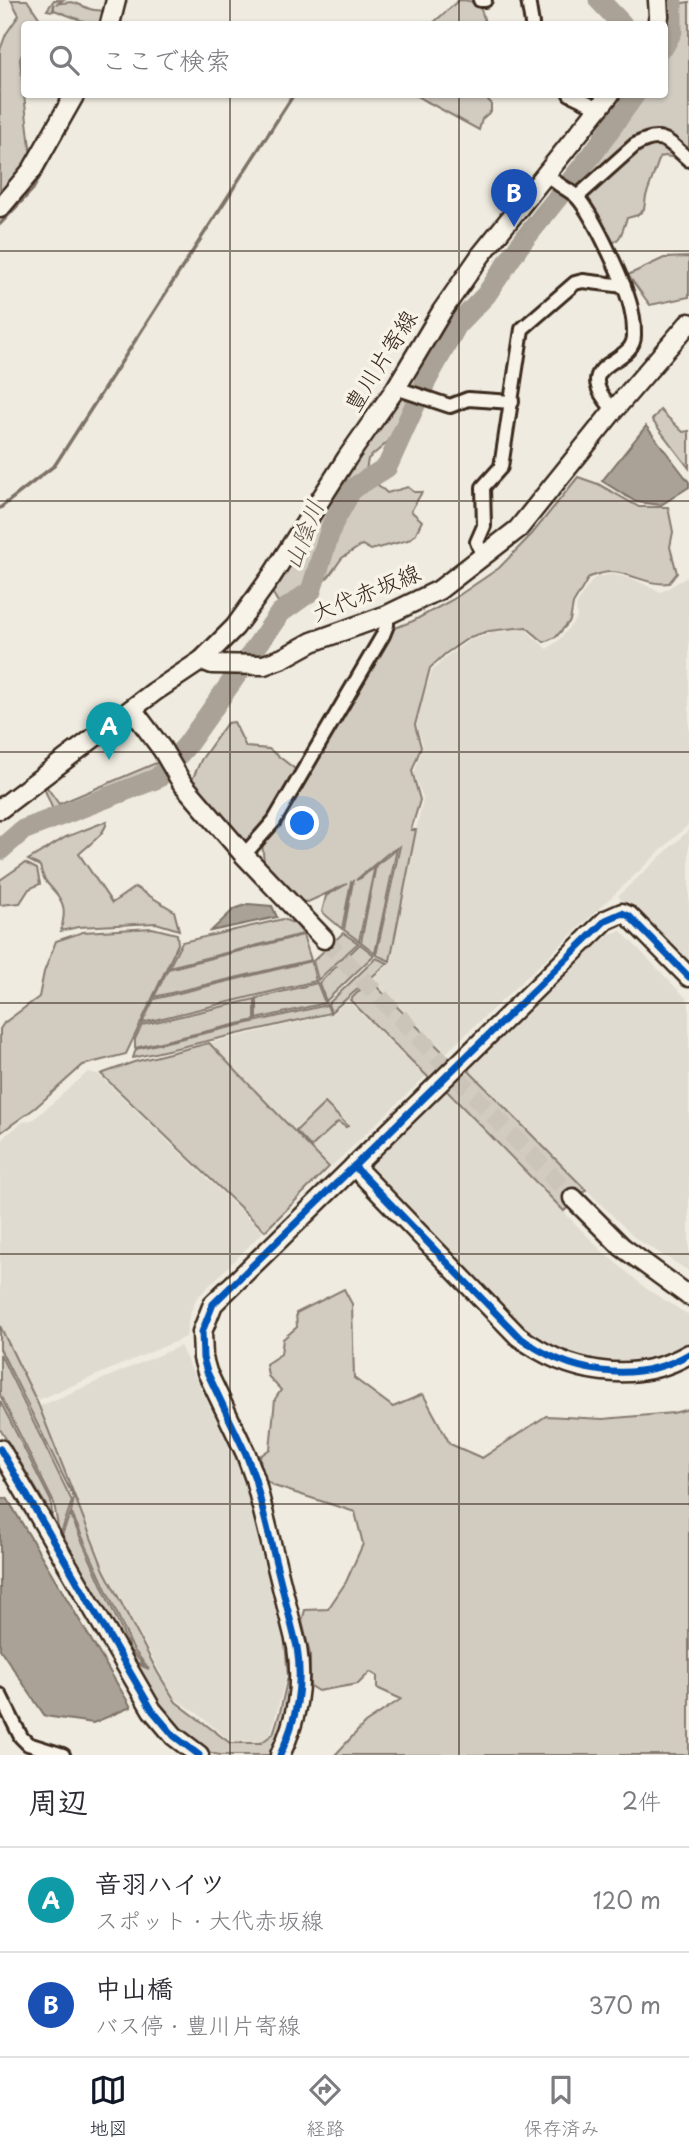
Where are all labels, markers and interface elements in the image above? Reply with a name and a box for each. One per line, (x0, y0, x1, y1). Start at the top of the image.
search box (21, 21, 668, 98)
text: ここで検索 (101, 40, 231, 79)
icon: search (45, 41, 83, 79)
pin: B (491, 169, 537, 227)
street label: 豊川片寄線 (334, 302, 425, 418)
water label: 山陰川 (272, 494, 332, 574)
street label: 大代赤坂線 (306, 554, 425, 629)
pin: A (86, 702, 132, 760)
your location (285, 806, 319, 840)
text: 周辺 (28, 1778, 88, 1823)
text: 2件 (622, 1783, 661, 1818)
text: 音羽ハイツ (95, 1863, 225, 1902)
text: A (42, 1882, 60, 1917)
text: 120 m (593, 1882, 661, 1917)
text: スポット · 大代赤坂線 (95, 1902, 324, 1937)
text: 中山橋 (95, 1968, 173, 2007)
text: B (43, 1987, 59, 2022)
text: 370 m (588, 1987, 661, 2022)
text: バス停 · 豊川片寄線 (95, 2007, 301, 2042)
tab: 地図 (89, 2071, 128, 2141)
tab: 経路 (306, 2071, 345, 2141)
tab: 保存済み (523, 2071, 600, 2141)

